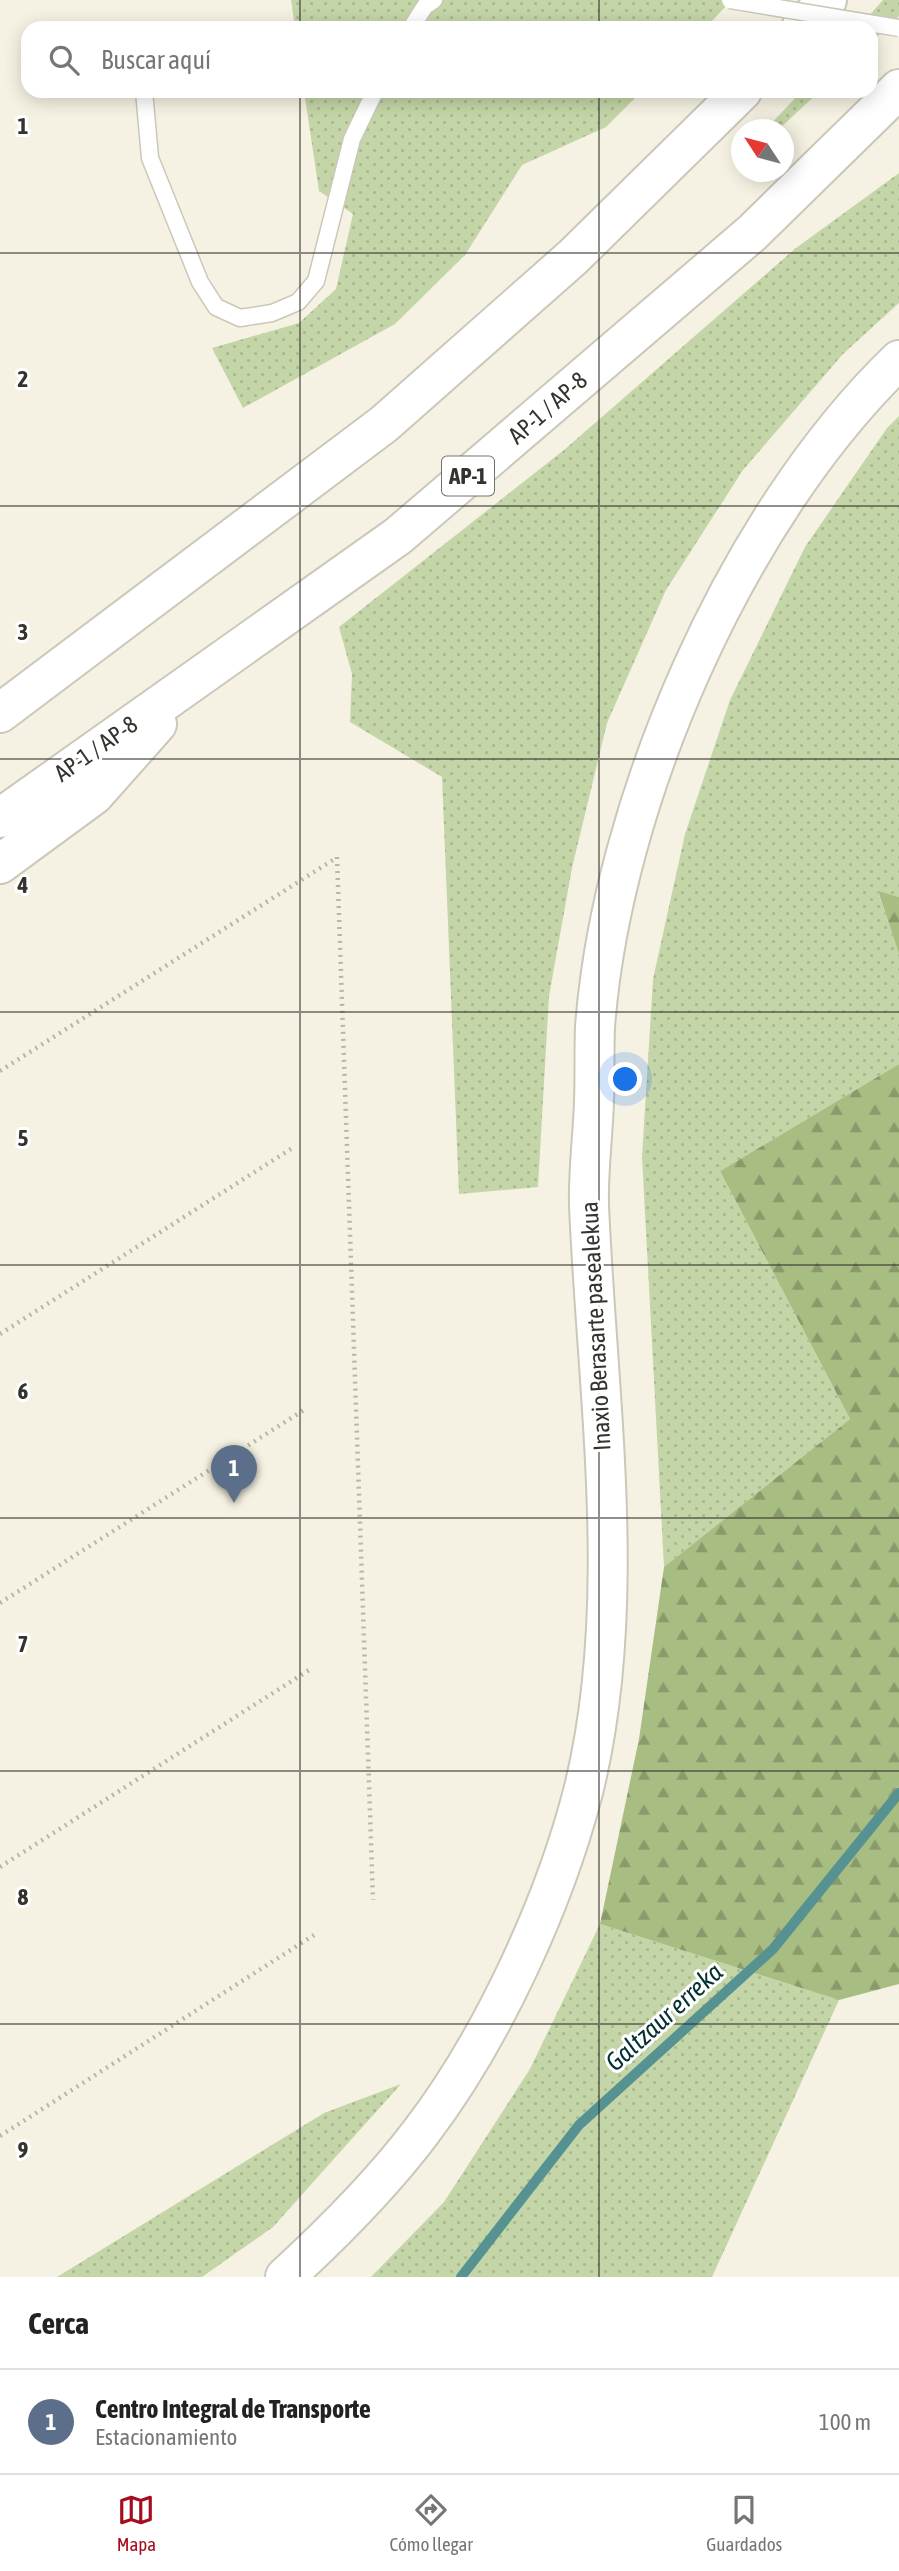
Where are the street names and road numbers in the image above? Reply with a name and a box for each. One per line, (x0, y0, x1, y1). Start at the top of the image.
street label: AP-1 / AP-8 (503, 366, 592, 449)
road number: AP-1 (442, 456, 494, 496)
street label: AP-1 / AP-8 (49, 710, 142, 787)
street label: Inaxio Berasarte pasealekua (575, 1201, 616, 1451)

